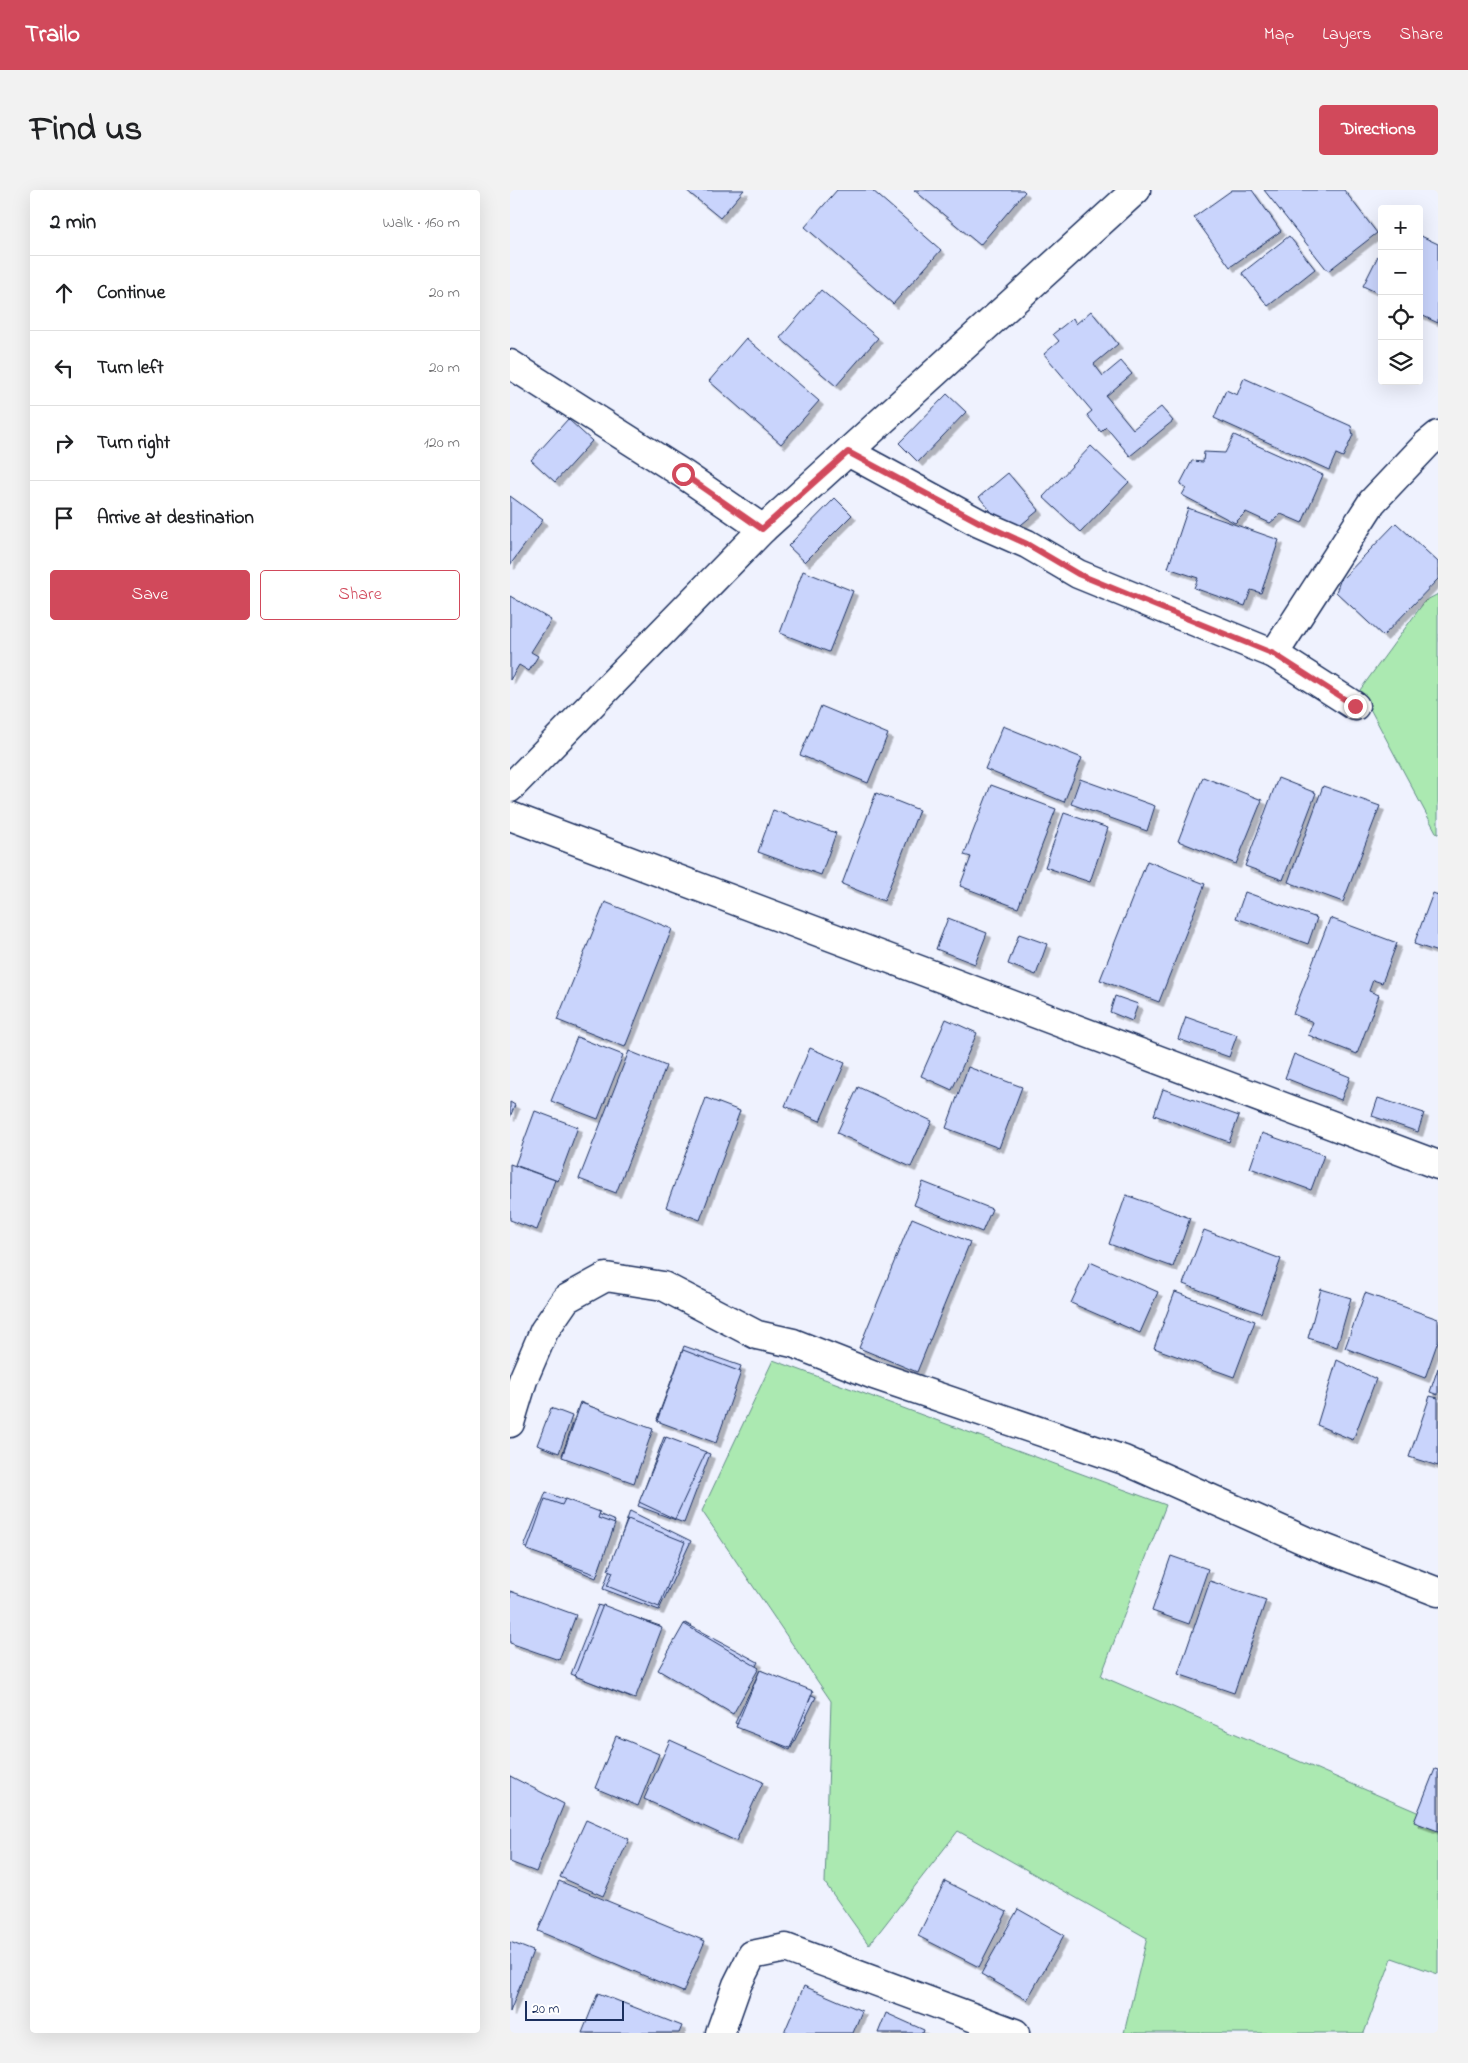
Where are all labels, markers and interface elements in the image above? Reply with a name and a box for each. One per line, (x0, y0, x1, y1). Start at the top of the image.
text: Trailo (25, 18, 80, 53)
text: Map (1264, 22, 1294, 48)
text: Layers (1322, 22, 1372, 48)
text: Share (1400, 22, 1443, 48)
text: Find us (30, 105, 142, 156)
button: Directions (1319, 105, 1438, 155)
map controls (1378, 205, 1423, 385)
button: + (1378, 205, 1423, 250)
text: 2 min (50, 208, 96, 238)
text: Walk · 160 m (382, 211, 460, 235)
button: − (1378, 250, 1423, 295)
icon: ahead (50, 279, 78, 307)
text: Continue (97, 280, 165, 307)
text: 20 m (429, 281, 460, 305)
button: locate (1378, 295, 1423, 340)
button: layers (1378, 340, 1423, 385)
icon: left (50, 354, 78, 382)
text: Turn left (97, 355, 164, 382)
text: 20 m (429, 356, 460, 380)
icon: right (50, 429, 78, 457)
text: Turn right (97, 430, 170, 457)
text: 120 m (424, 431, 460, 455)
route start (672, 463, 695, 486)
icon: arrive (50, 504, 78, 532)
text: Arrive at destination (97, 505, 254, 532)
button: Save (50, 570, 250, 620)
button: Share (260, 570, 460, 620)
route end (1344, 695, 1367, 718)
scale bar (525, 1998, 624, 2021)
text: 20 m (532, 1999, 559, 2020)

